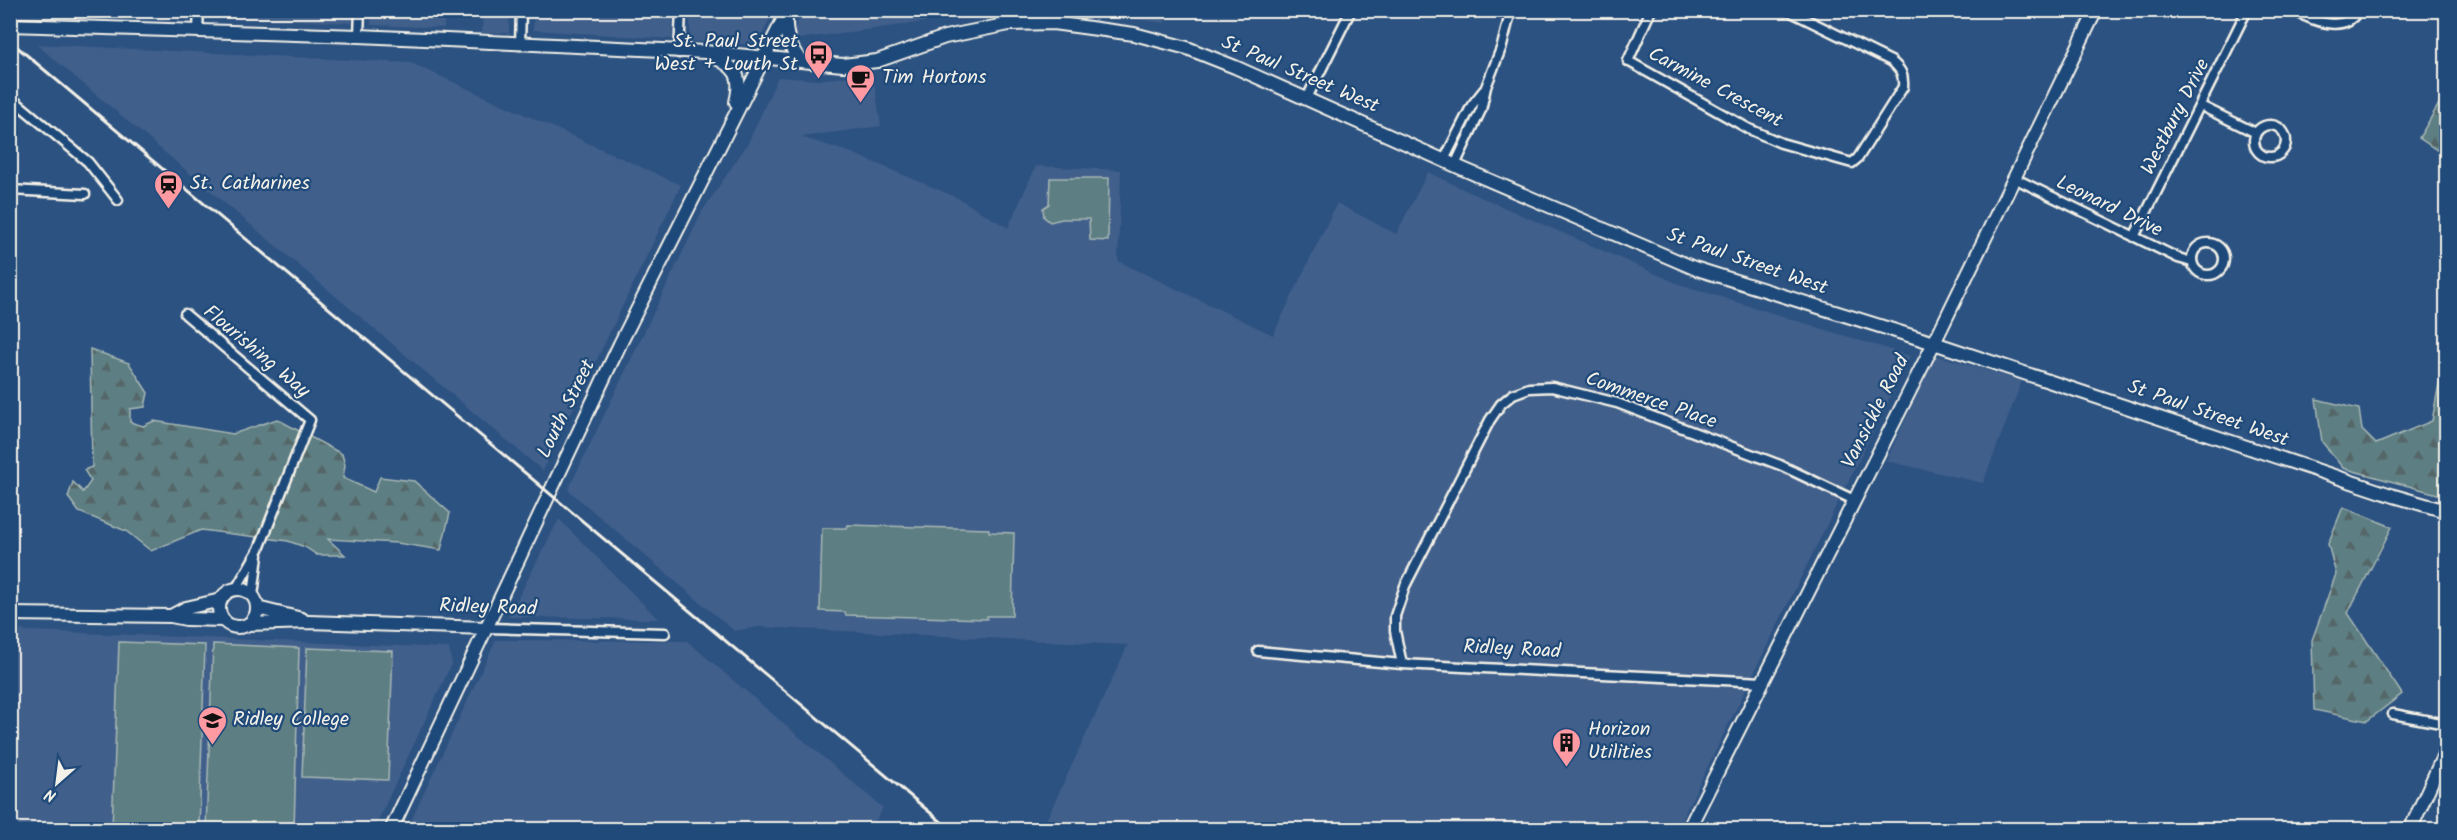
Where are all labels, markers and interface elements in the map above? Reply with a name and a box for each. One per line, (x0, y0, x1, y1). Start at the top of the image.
place label: St. Paul Street West + Louth St (655, 26, 798, 81)
street label: St Paul Street West (1216, 27, 1384, 123)
bus stop icon: St. Paul Street West + Louth St (803, 38, 835, 80)
street label: Carmine Crescent (1642, 39, 1788, 137)
street label: Westbury Drive (2133, 53, 2219, 181)
cafe icon: Tim Hortons (845, 62, 877, 104)
place label: Tim Hortons (882, 62, 987, 94)
street label: Leonard Drive (2050, 167, 2168, 247)
station icon: St. Catharines (153, 168, 185, 210)
place label: St. Catharines (190, 168, 310, 200)
street label: St Paul Street West (1662, 219, 1832, 305)
street label: Flourishing Way (195, 297, 317, 407)
street label: Vansickle Road (1834, 348, 1919, 475)
street label: Louth Street (529, 354, 605, 464)
street label: Commerce Place (1581, 363, 1721, 439)
street label: St Paul Street West (2123, 371, 2293, 457)
street label: Ridley Road (439, 590, 538, 626)
street label: Ridley Road (1462, 631, 1563, 669)
school or university icon: Ridley College (196, 704, 228, 746)
place label: Ridley College (233, 704, 349, 736)
place label: Horizon Utilities (1588, 714, 1653, 769)
building icon: Horizon Utilities (1551, 726, 1583, 768)
north arrow (27, 753, 87, 813)
text: N (40, 782, 61, 808)

